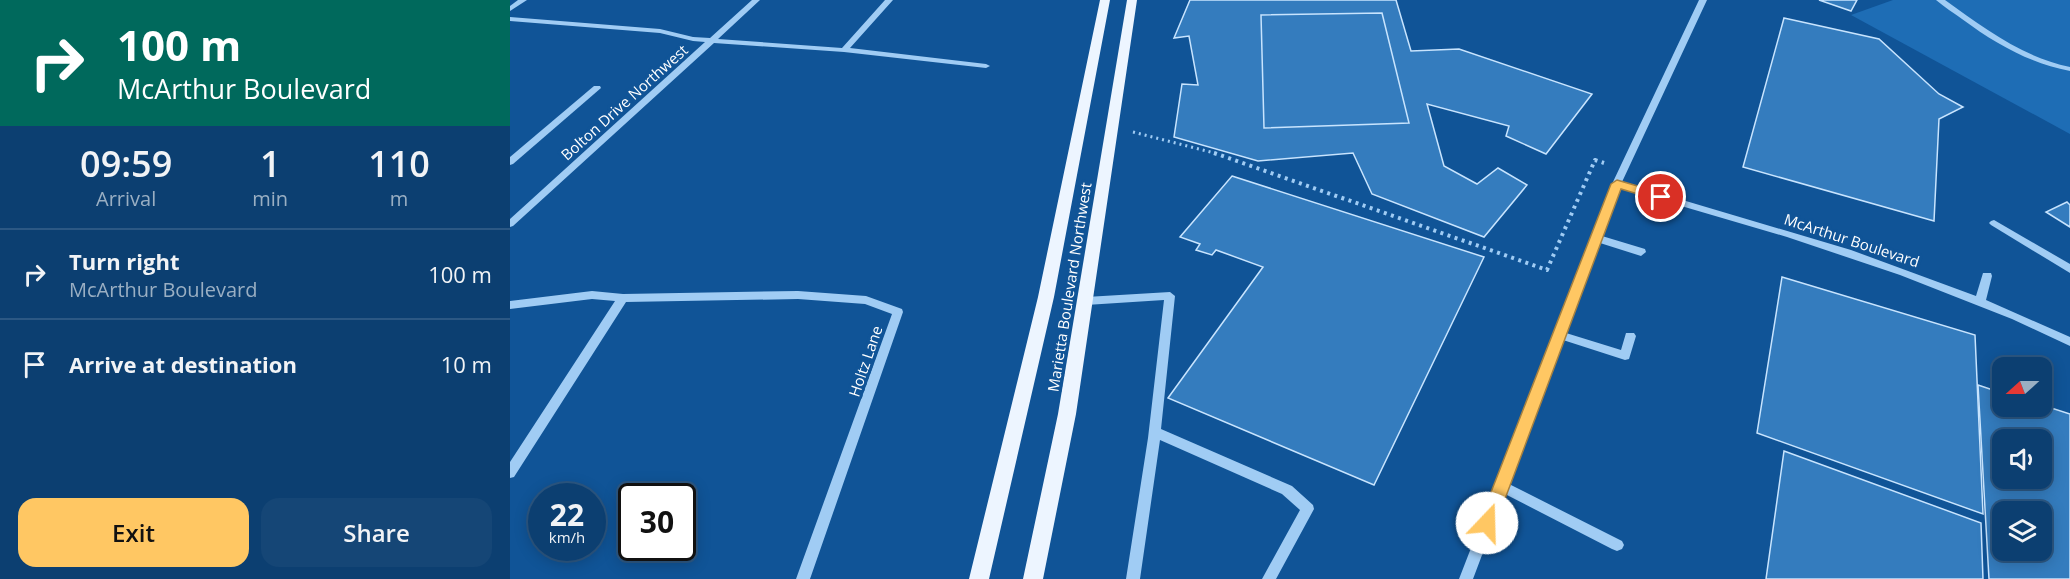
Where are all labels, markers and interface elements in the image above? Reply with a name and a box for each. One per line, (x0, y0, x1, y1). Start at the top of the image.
text: 100 m (117, 16, 241, 73)
icon: right (18, 24, 96, 102)
street label: Bolton Drive Northwest (556, 40, 692, 164)
text: McArthur Boulevard (117, 70, 371, 107)
text: 09:59 (80, 139, 172, 188)
text: 1 (260, 139, 281, 188)
text: 110 (368, 139, 430, 188)
pin (1635, 171, 1686, 222)
icon: arrive (1644, 180, 1677, 213)
street label: Marietta Boulevard Northwest (1043, 181, 1095, 393)
text: Arrival (96, 185, 156, 212)
text: min (252, 185, 288, 212)
text: m (390, 185, 408, 212)
street label: McArthur Boulevard (1782, 209, 1922, 271)
text: Turn right (69, 246, 180, 276)
icon: right (18, 258, 51, 291)
text: 100 m (428, 259, 492, 289)
text: McArthur Boulevard (69, 276, 257, 303)
street label: Holtz Lane (844, 323, 886, 399)
icon: arrive (18, 348, 51, 381)
text: Arrive at destination (69, 349, 297, 379)
text: 10 m (441, 349, 492, 379)
north arrow (1992, 357, 2052, 417)
map controls (1992, 357, 2052, 561)
button: sound (1992, 429, 2052, 489)
speed limit sign: 30 (618, 483, 696, 561)
position arrow (1455, 491, 1519, 555)
text: 22 (550, 494, 584, 535)
button: Exit (18, 498, 249, 567)
button: Share (261, 498, 492, 567)
button: layers (1992, 501, 2052, 561)
text: km/h (549, 527, 585, 547)

